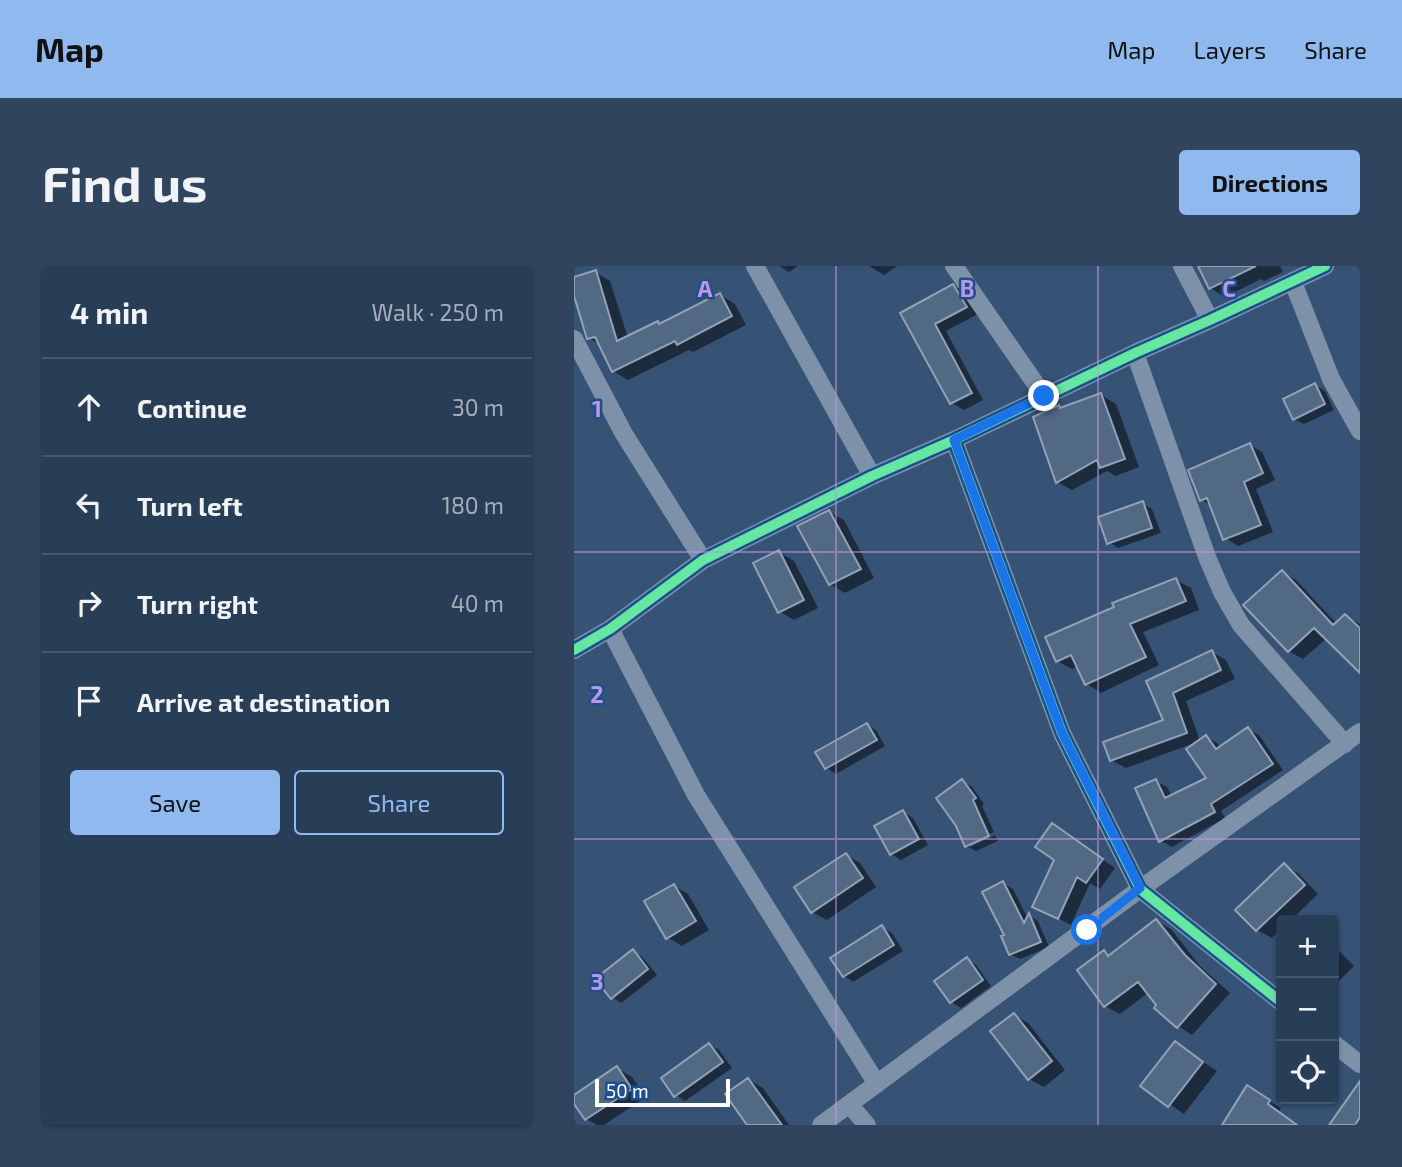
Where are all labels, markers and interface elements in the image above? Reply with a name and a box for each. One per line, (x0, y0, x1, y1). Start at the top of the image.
text: Map (35, 29, 104, 69)
text: Map (1107, 35, 1155, 64)
text: Layers (1193, 35, 1266, 64)
text: Share (1304, 35, 1367, 64)
button: Directions (1179, 150, 1360, 215)
text: Find us (42, 153, 207, 212)
text: A (697, 274, 713, 302)
text: B (960, 274, 974, 302)
text: C (1222, 274, 1236, 302)
text: 4 min (70, 294, 148, 330)
text: Walk · 250 m (371, 298, 504, 326)
route end (1028, 380, 1059, 411)
icon: ahead (70, 388, 108, 426)
text: Continue (137, 392, 247, 423)
text: 30 m (452, 393, 504, 421)
text: 1 (592, 394, 602, 422)
icon: left (70, 486, 108, 524)
text: Turn left (137, 490, 243, 521)
text: 180 m (442, 491, 504, 519)
icon: right (70, 584, 108, 622)
text: Turn right (137, 588, 258, 619)
text: 40 m (451, 589, 504, 617)
text: 2 (590, 680, 604, 708)
icon: arrive (70, 682, 108, 720)
text: Arrive at destination (137, 686, 390, 717)
button: Save (70, 770, 280, 835)
button: Share (294, 770, 504, 835)
route start (1071, 914, 1102, 945)
map controls (1276, 915, 1339, 1104)
button: + (1276, 915, 1339, 978)
text: 3 (590, 967, 604, 995)
button: − (1276, 978, 1339, 1041)
button: locate (1276, 1041, 1339, 1104)
scale bar (595, 1076, 730, 1108)
text: 50 m (606, 1079, 649, 1102)

